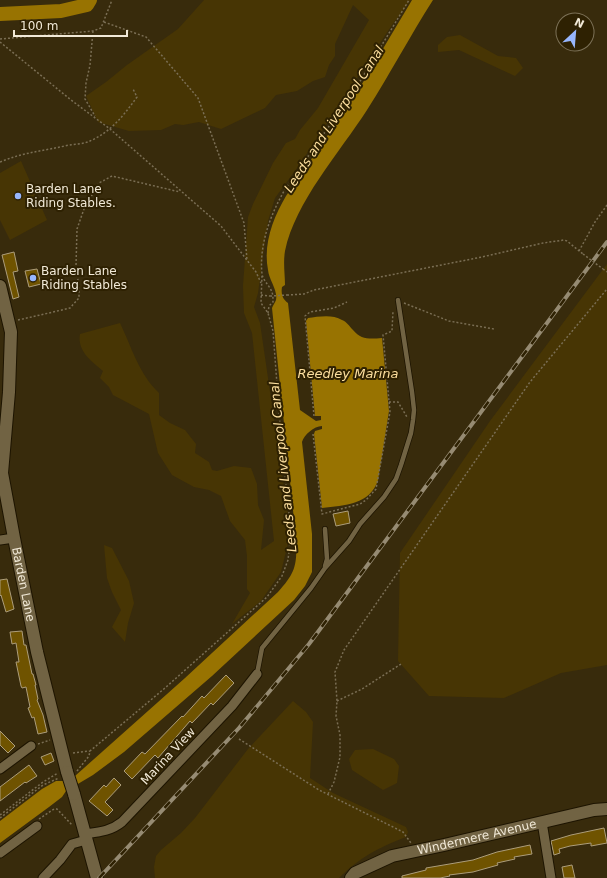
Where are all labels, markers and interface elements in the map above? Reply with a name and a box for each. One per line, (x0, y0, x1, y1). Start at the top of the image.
scale bar (14, 12, 127, 38)
north arrow (555, 12, 595, 52)
text: N (572, 16, 586, 31)
text: 100 m (20, 19, 58, 33)
water label: Leeds and Liverpool Canal (281, 43, 387, 195)
place label: Barden Lane Riding Stables. (26, 182, 116, 210)
marker: Barden Lane Riding Stables. (13, 191, 23, 201)
place label: Barden Lane Riding Stables (41, 264, 127, 292)
marker: Barden Lane Riding Stables (28, 273, 38, 283)
water label: Reedley Marina (297, 366, 399, 381)
water label: Leeds and Liverpool Canal (267, 380, 299, 553)
street label: Barden Lane (9, 546, 38, 623)
street label: Marina View (138, 724, 198, 788)
street label: Windermere Avenue (416, 817, 538, 857)

